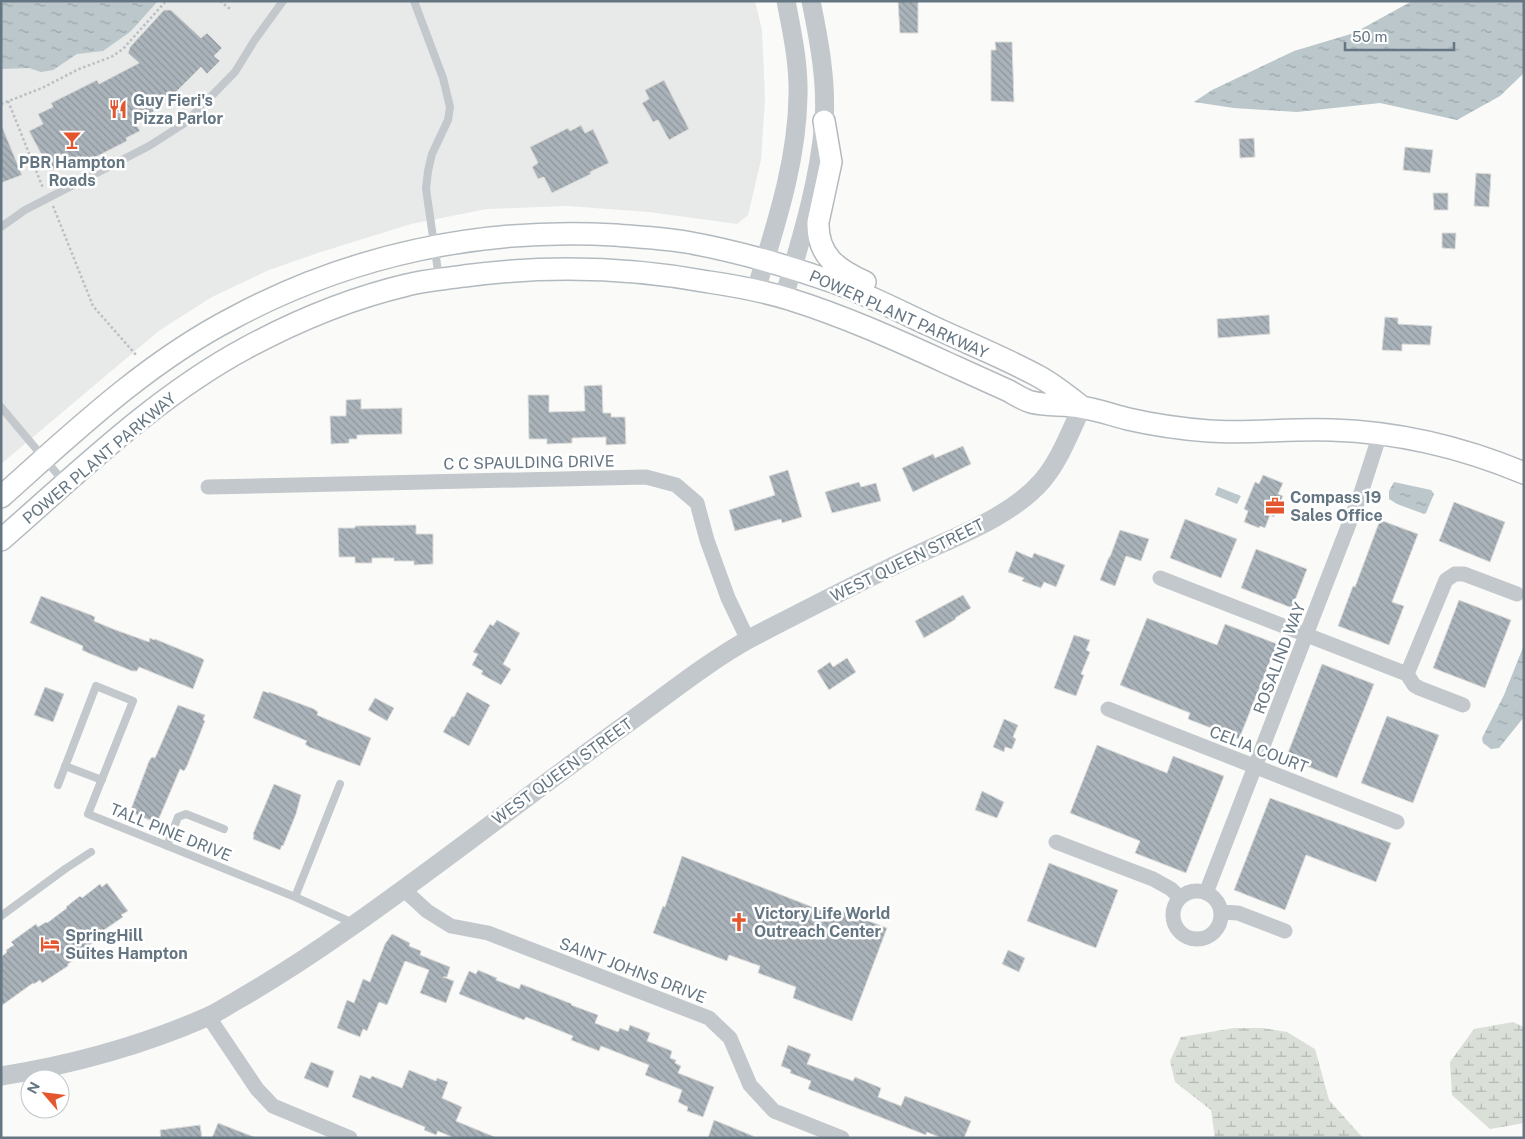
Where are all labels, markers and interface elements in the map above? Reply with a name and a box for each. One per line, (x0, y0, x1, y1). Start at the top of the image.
scale bar (1345, 20, 1454, 52)
text: 50 m (1352, 28, 1387, 45)
place label: Guy Fieri's Pizza Parlor (133, 91, 224, 128)
restaurant icon: Guy Fieri's Pizza Parlor (107, 98, 129, 120)
bar icon: PBR Hampton Roads (61, 129, 83, 151)
place label: PBR Hampton Roads (19, 153, 125, 190)
street label: POWER PLANT PARKWAY (806, 266, 992, 363)
street label: POWER PLANT PARKWAY (19, 389, 180, 528)
street label: C C SPAULDING DRIVE (443, 452, 615, 473)
place label: Compass 19 Sales Office (1290, 488, 1383, 525)
office icon: Compass 19 Sales Office (1264, 495, 1286, 517)
street label: WEST QUEEN STREET (827, 515, 988, 606)
street label: ROSALIND WAY (1249, 599, 1310, 717)
street label: WEST QUEEN STREET (489, 714, 636, 829)
street label: CELIA COURT (1207, 722, 1311, 777)
street label: TALL PINE DRIVE (107, 799, 234, 866)
place label: Victory Life World Outreach Center (754, 904, 890, 941)
church icon: Victory Life World Outreach Center (728, 911, 750, 933)
place label: SpringHill Suites Hampton (65, 926, 188, 963)
hotel icon: SpringHill Suites Hampton (39, 933, 61, 955)
street label: SAINT JOHNS DRIVE (557, 934, 709, 1007)
north arrow (20, 1069, 70, 1119)
text: N (24, 1079, 43, 1096)

